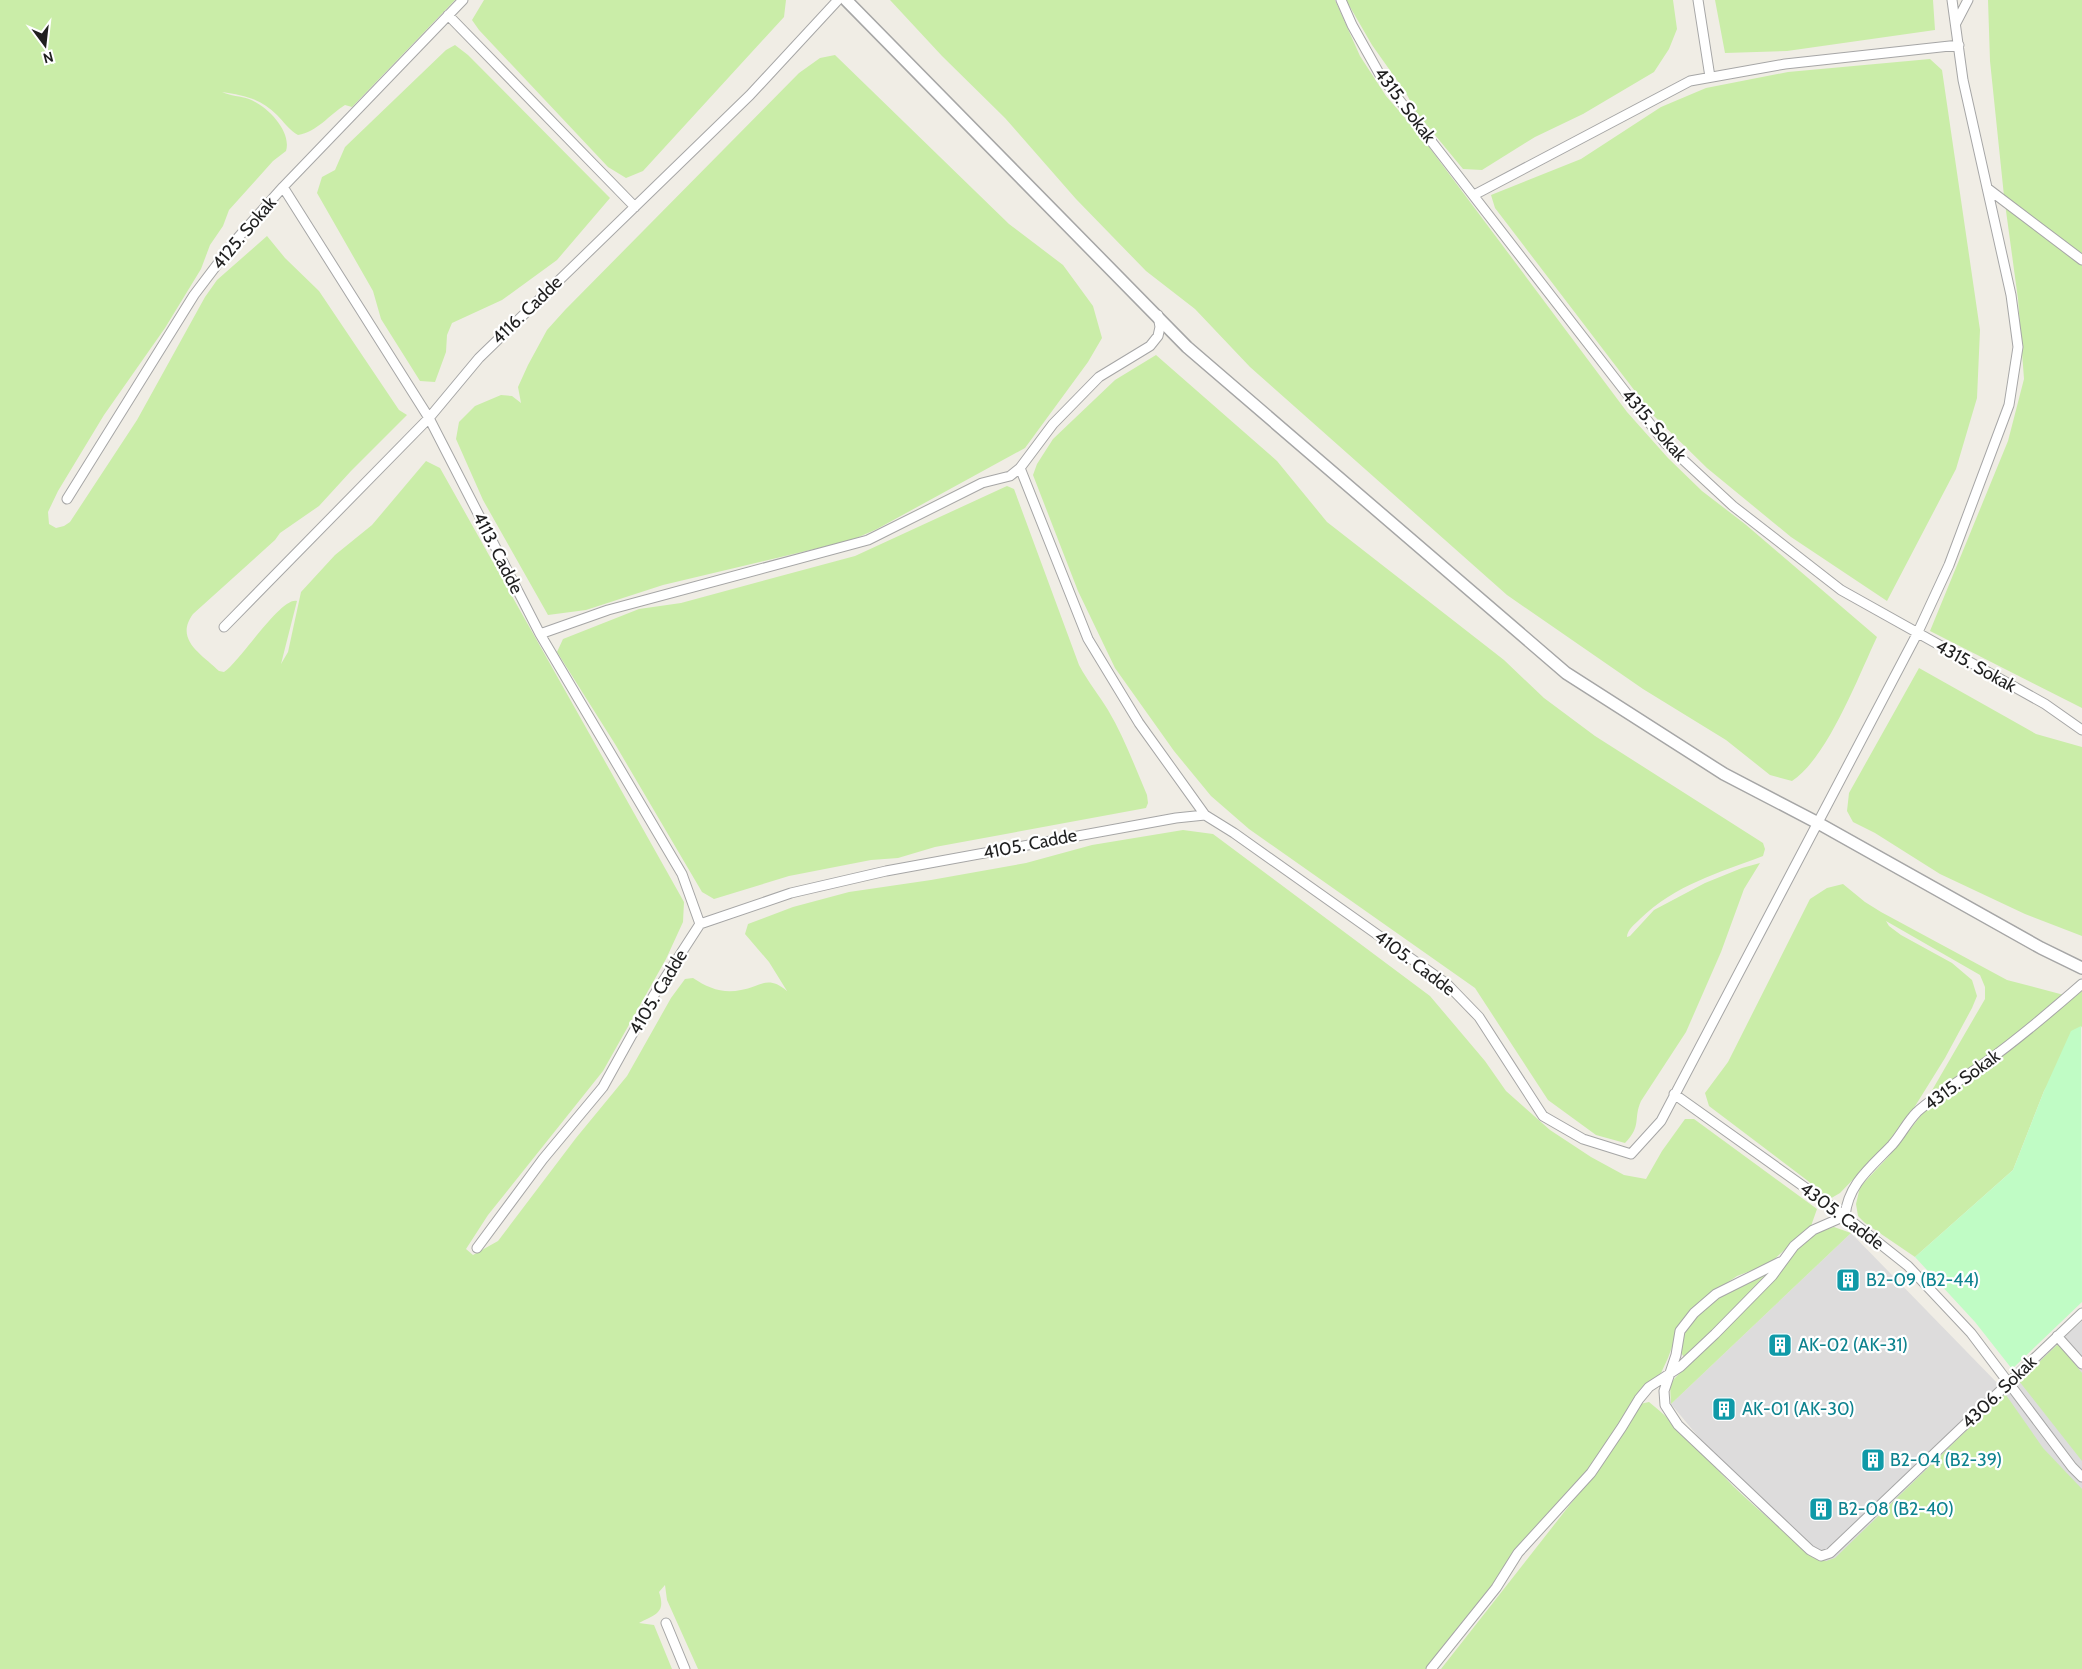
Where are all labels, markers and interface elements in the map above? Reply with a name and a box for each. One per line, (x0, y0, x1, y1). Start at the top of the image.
north arrow (20, 20, 70, 70)
text: N (41, 48, 55, 68)
street label: 4315. Sokak (1370, 63, 1441, 148)
street label: 4125. Sokak (207, 191, 281, 274)
street label: 4116. Cadde (487, 271, 567, 349)
street label: 4315. Sokak (1617, 384, 1692, 466)
street label: 4113. Cadde (468, 509, 528, 597)
street label: 4315. Sokak (1932, 635, 2021, 698)
street label: 4105. Cadde (981, 824, 1079, 864)
street label: 4105. Cadde (1370, 926, 1460, 1000)
street label: 4105. Cadde (624, 945, 692, 1039)
street label: 4315. Sokak (1920, 1045, 2005, 1115)
street label: 4305. Cadde (1796, 1177, 1888, 1255)
building icon: B2-09 (B2-44) (1835, 1267, 1861, 1293)
place label: B2-09 (B2-44) (1866, 1269, 1979, 1291)
building icon: AK-02 (AK-31) (1767, 1332, 1793, 1358)
place label: AK-02 (AK-31) (1798, 1334, 1908, 1356)
street label: 4306. Sokak (1957, 1350, 2042, 1433)
building icon: AK-01 (AK-30) (1711, 1396, 1737, 1422)
place label: AK-01 (AK-30) (1742, 1398, 1855, 1420)
building icon: B2-04 (B2-39) (1860, 1447, 1886, 1473)
place label: B2-04 (B2-39) (1890, 1449, 2002, 1471)
building icon: B2-08 (B2-40) (1808, 1496, 1834, 1522)
place label: B2-08 (B2-40) (1838, 1498, 1954, 1520)

